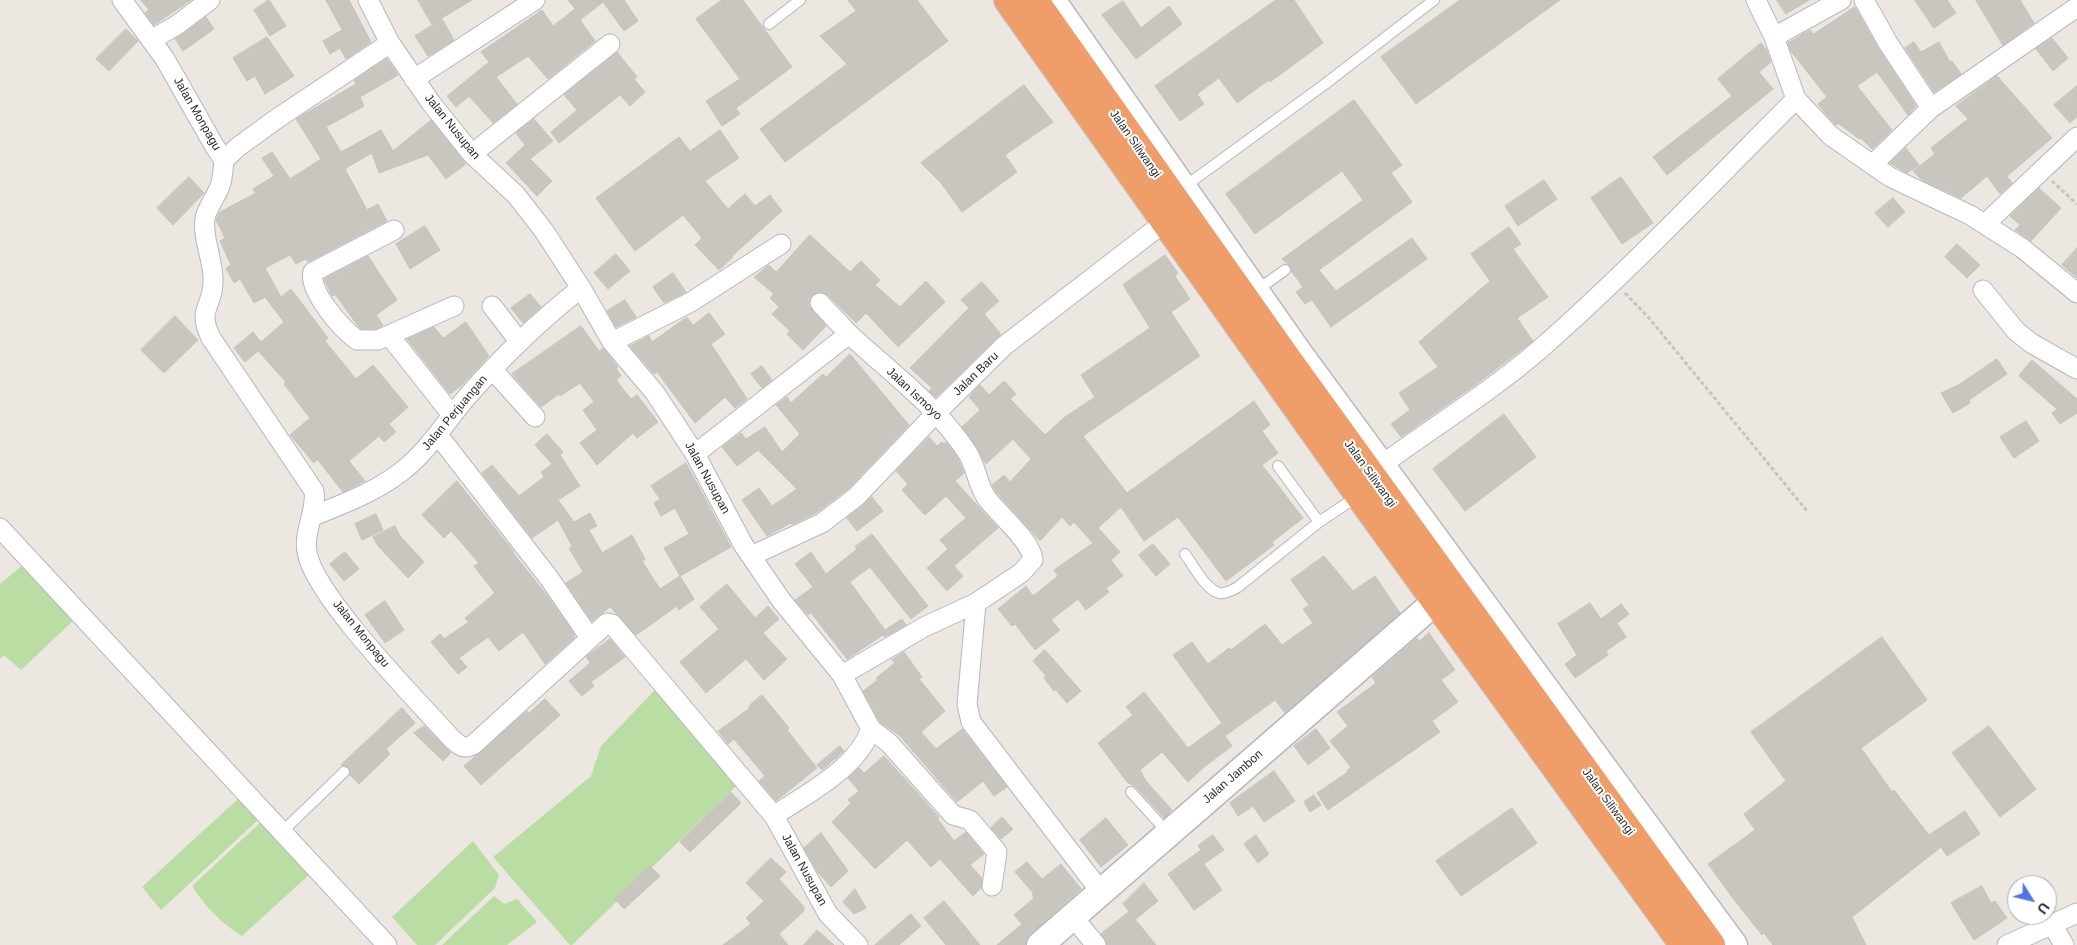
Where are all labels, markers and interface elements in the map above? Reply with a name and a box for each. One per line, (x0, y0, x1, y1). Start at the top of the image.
street label: Jalan Monpagu (170, 75, 224, 153)
street label: Jalan Nusupan (421, 91, 483, 163)
street label: Jalan Siliwangi (1106, 107, 1164, 181)
street label: Jalan Baru (950, 349, 1002, 399)
street label: Jalan Ismoyo (883, 365, 945, 423)
street label: Jalan Perjuangan (419, 373, 491, 453)
street label: Jalan Siliwangi (1341, 438, 1399, 510)
street label: Jalan Nusupan (681, 439, 733, 517)
street label: Jalan Monpagu (330, 598, 392, 670)
street label: Jalan Jambon (1200, 747, 1266, 807)
street label: Jalan Siliwangi (1579, 766, 1637, 838)
street label: Jalan Nusupan (778, 831, 830, 909)
north arrow (2007, 875, 2057, 925)
text: U (2034, 899, 2053, 917)

